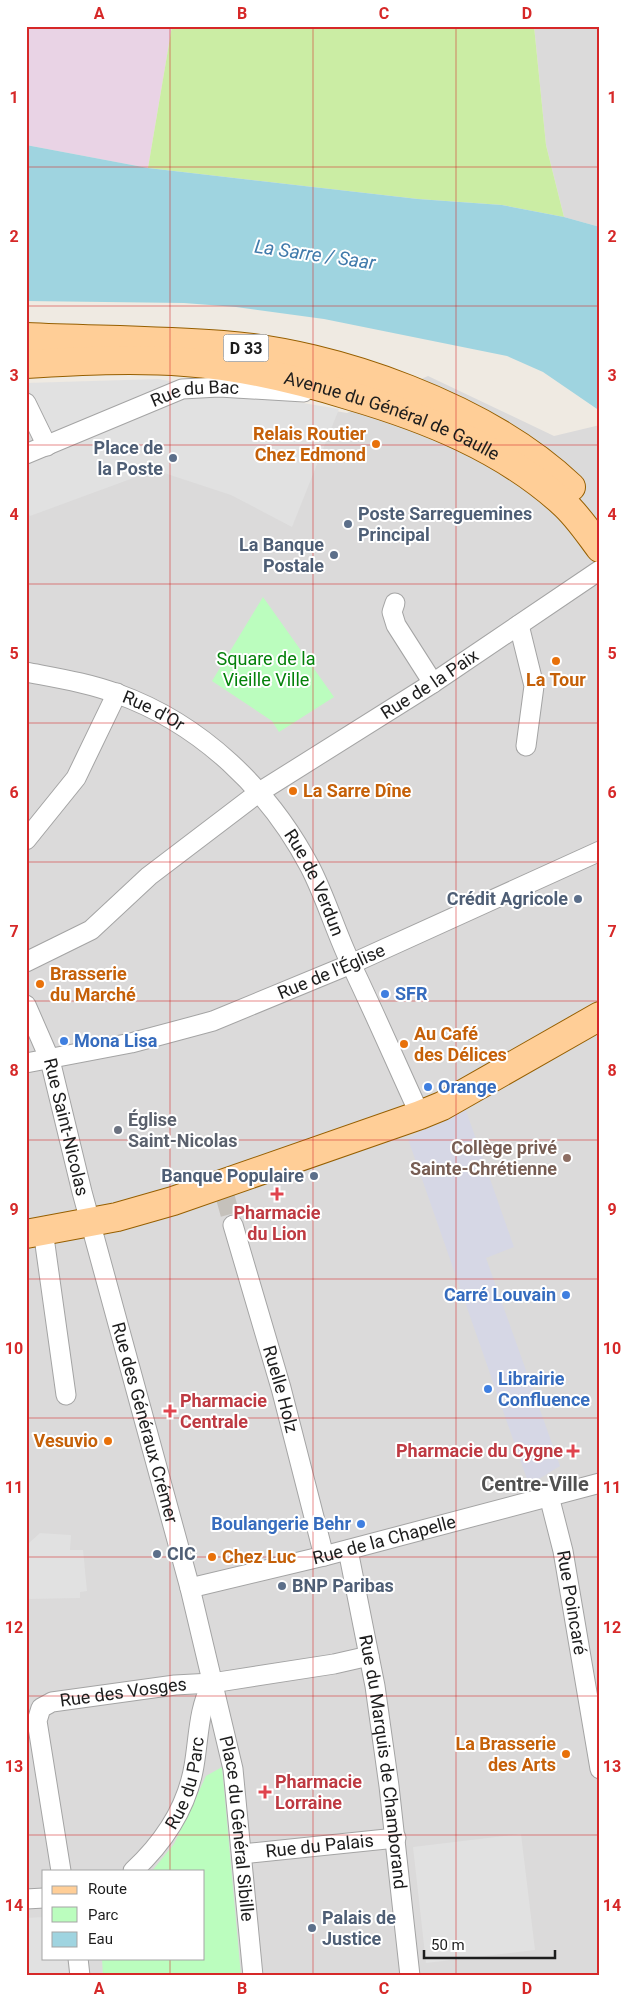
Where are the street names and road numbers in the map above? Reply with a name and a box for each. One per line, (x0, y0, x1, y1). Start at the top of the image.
road number: D 33 (224, 334, 268, 362)
street label: Avenue du Général de Gaulle (282, 367, 503, 465)
street label: Rue du Bac (147, 376, 240, 411)
street label: Rue de la Paix (377, 644, 482, 723)
street label: Rue d'Or (120, 686, 189, 735)
street label: Rue de Verdun (280, 825, 349, 939)
street label: Rue de l'Église (274, 939, 388, 1003)
street label: Rue Saint-Nicolas (40, 1056, 94, 1198)
street label: Rue des Généraux Crémer (108, 1320, 183, 1525)
street label: Ruelle Holz (259, 1343, 303, 1435)
street label: Rue de la Chapelle (310, 1511, 458, 1568)
street label: Rue Poincaré (553, 1549, 591, 1656)
street label: Rue du Marquis de Chamborand (355, 1633, 411, 1890)
street label: Rue des Vosges (58, 1673, 187, 1711)
street label: Place du Général Sibille (215, 1733, 259, 1923)
street label: Rue du Parc (160, 1736, 208, 1833)
street label: Rue du Palais (264, 1829, 375, 1861)

